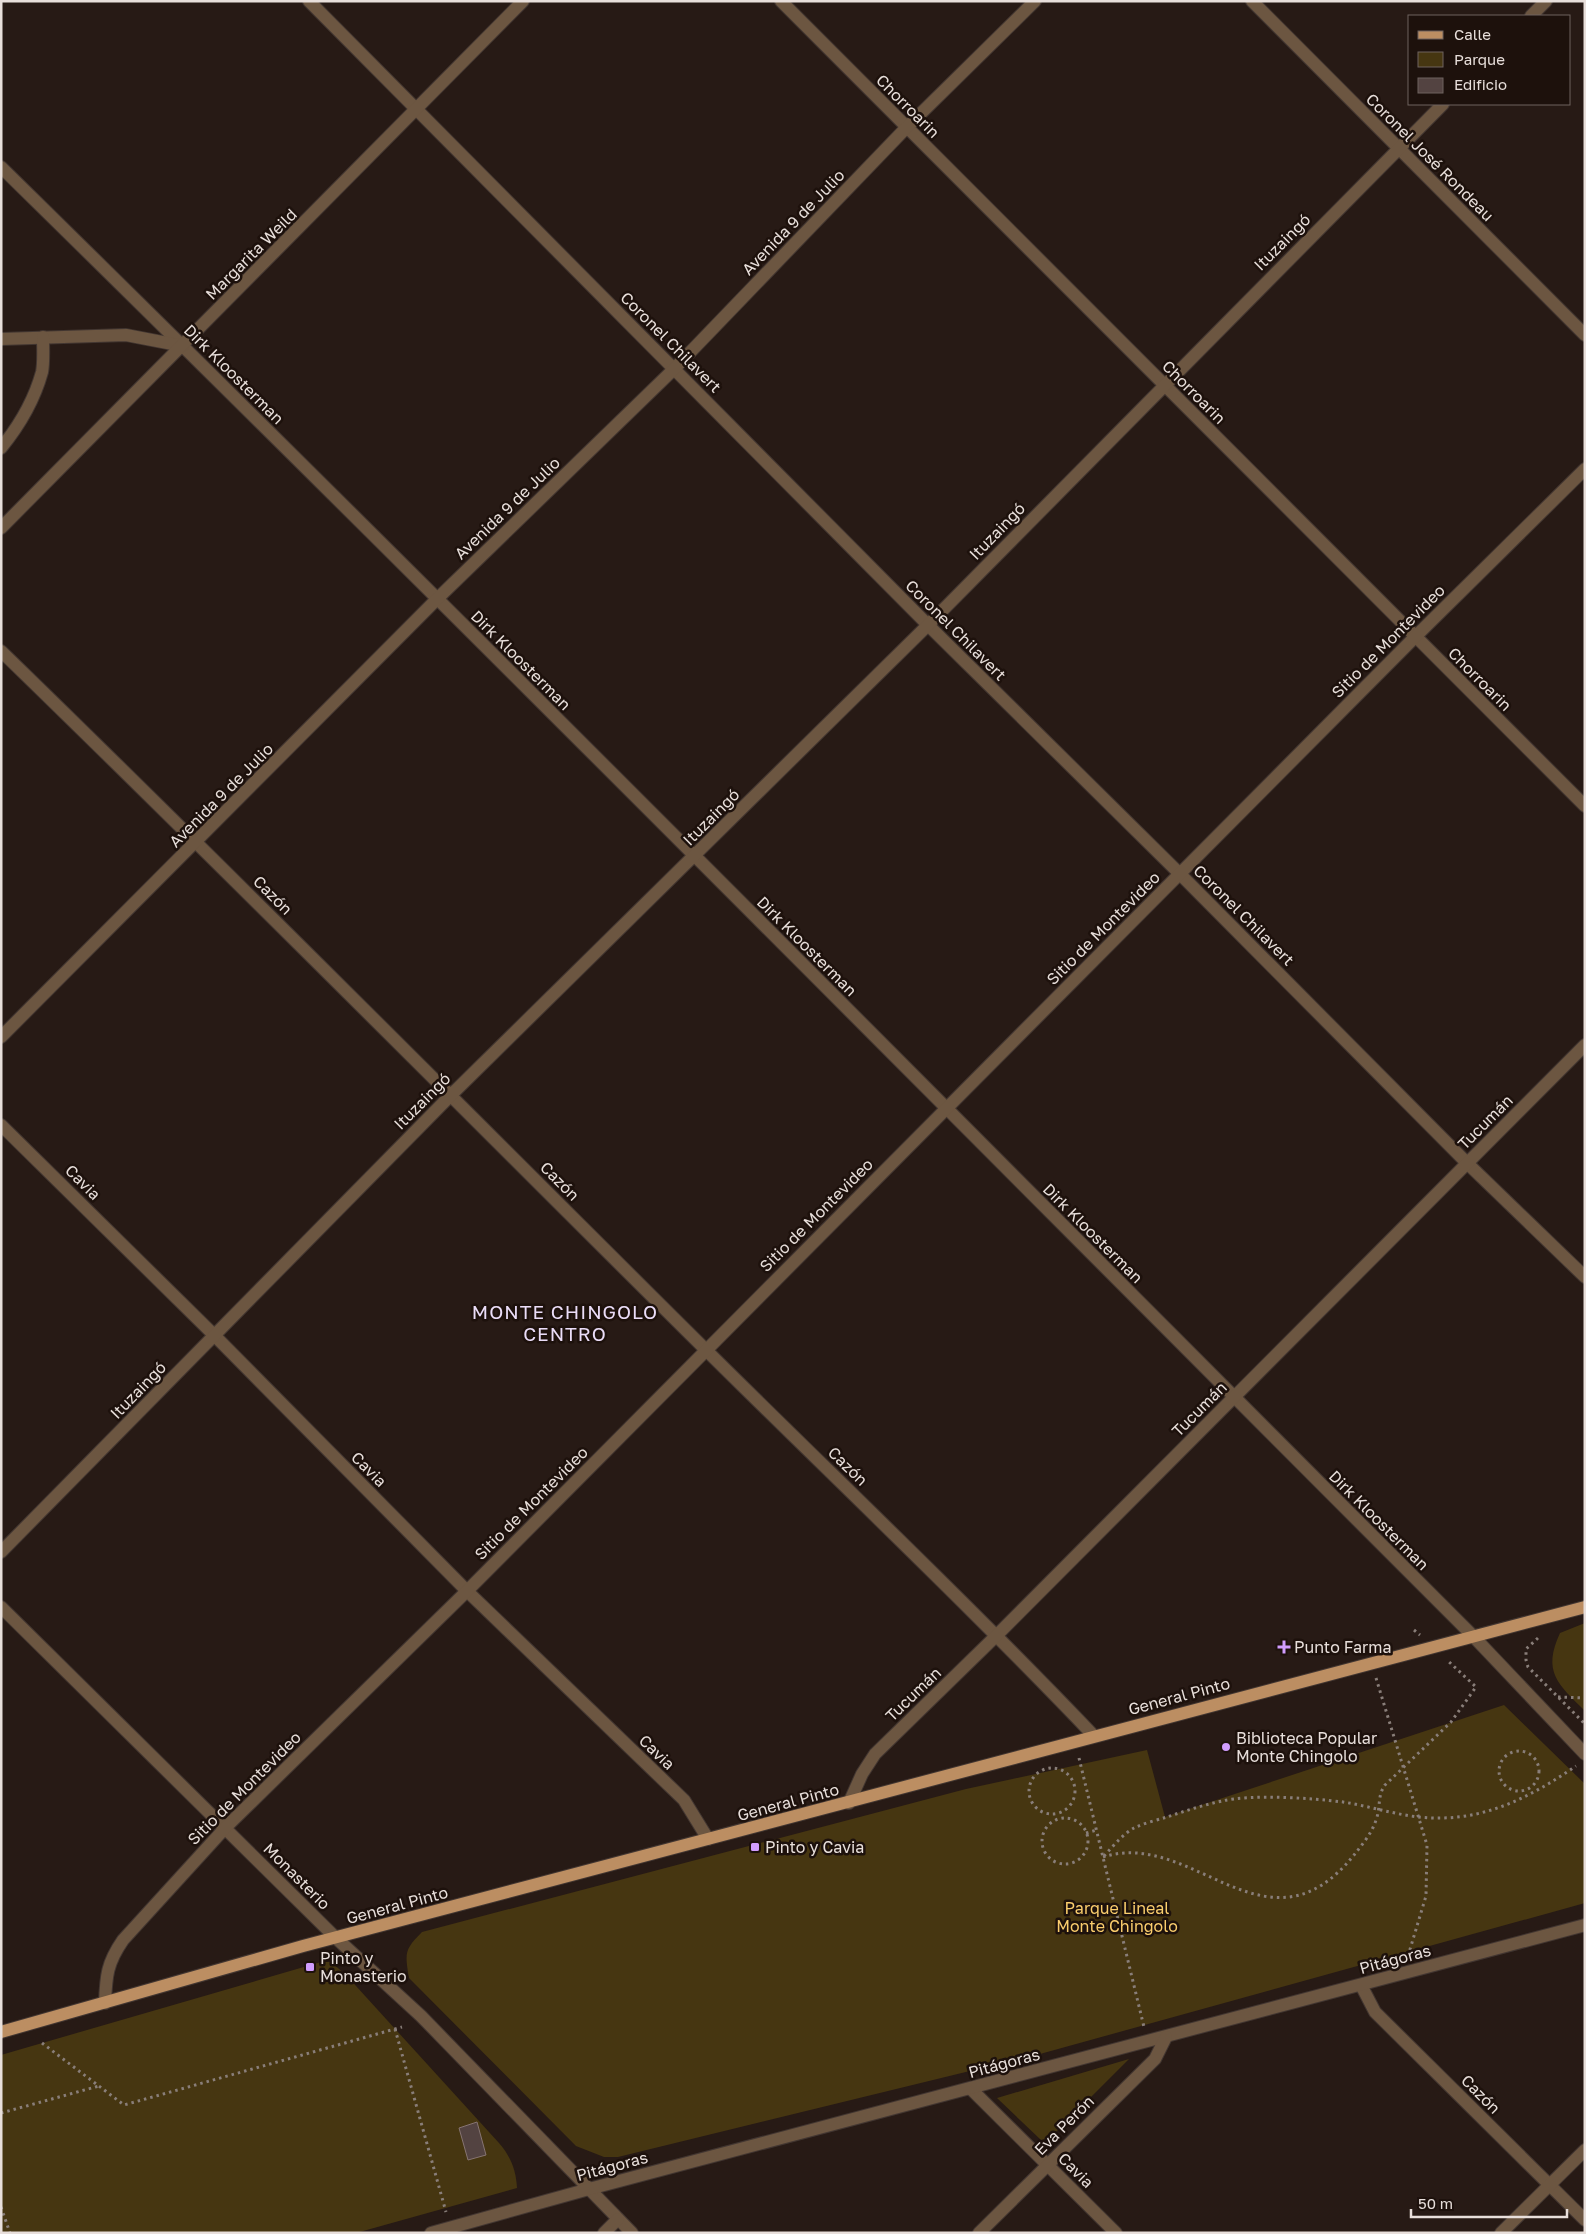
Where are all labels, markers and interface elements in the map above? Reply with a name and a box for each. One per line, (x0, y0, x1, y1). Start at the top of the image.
legend (1408, 15, 1571, 105)
text: Calle (1454, 25, 1491, 43)
text: Parque (1454, 50, 1505, 68)
street label: Chorroarin (872, 70, 944, 142)
text: Edificio (1454, 75, 1507, 93)
street label: Coronel José Rondeau (1362, 89, 1498, 225)
street label: Avenida 9 de Julio (738, 165, 848, 279)
street label: Margarita Weild (201, 204, 301, 304)
street label: Ituzaingó (1250, 210, 1314, 274)
street label: Coronel Chilavert (617, 288, 725, 396)
street label: Dirk Kloosterman (180, 320, 288, 428)
street label: Chorroarin (1158, 356, 1230, 428)
street label: Avenida 9 de Julio (450, 453, 564, 563)
street label: Ituzaingó (965, 498, 1029, 564)
street label: Coronel Chilavert (902, 576, 1010, 684)
street label: Sitio de Montevideo (1327, 580, 1449, 702)
street label: Dirk Kloosterman (467, 606, 575, 714)
street label: Chorroarin (1444, 643, 1516, 715)
street label: Avenida 9 de Julio (165, 739, 277, 851)
street label: Ituzaingó (679, 785, 743, 849)
street label: Coronel Chilavert (1190, 861, 1298, 969)
street label: Sitio de Montevideo (1042, 867, 1164, 989)
street label: Cazón (249, 871, 297, 919)
street label: Dirk Kloosterman (753, 892, 861, 1000)
street label: Ituzaingó (390, 1069, 454, 1133)
street label: Tucumán (1453, 1090, 1517, 1154)
street label: Sitio de Montevideo (755, 1154, 877, 1276)
street label: Cazón (536, 1157, 584, 1205)
street label: Cavia (61, 1160, 105, 1204)
street label: Dirk Kloosterman (1039, 1179, 1147, 1287)
district label: MONTE CHINGOLO CENTRO (472, 1300, 658, 1345)
street label: Ituzaingó (106, 1357, 170, 1423)
street label: Tucumán (1167, 1377, 1231, 1441)
street label: Sitio de Montevideo (470, 1442, 592, 1564)
street label: Cazón (824, 1442, 872, 1490)
street label: Cavia (347, 1447, 391, 1491)
street label: Dirk Kloosterman (1325, 1466, 1433, 1574)
place label: Punto Farma (1294, 1637, 1392, 1657)
marker: Punto Farma (1278, 1641, 1290, 1653)
street label: Tucumán (881, 1663, 945, 1725)
street label: General Pinto (1126, 1673, 1232, 1719)
street label: Sitio de Montevideo (183, 1727, 305, 1849)
place label: Biblioteca Popular Monte Chingolo (1236, 1728, 1377, 1766)
street label: Cavia (635, 1730, 679, 1774)
marker: Biblioteca Popular Monte Chingolo (1220, 1741, 1232, 1753)
street label: General Pinto (735, 1779, 841, 1825)
place label: Pinto y Cavia (765, 1837, 864, 1857)
street label: Monasterio (259, 1838, 335, 1914)
marker: Pinto y Cavia (749, 1841, 761, 1853)
street label: General Pinto (344, 1882, 450, 1928)
park label: Parque Lineal Monte Chingolo (1056, 1898, 1178, 1936)
street label: Pitágoras (1357, 1940, 1433, 1978)
place label: Pinto y Monasterio (320, 1948, 407, 1986)
marker: Pinto y Monasterio (304, 1961, 316, 1973)
street label: Pitágoras (966, 2044, 1042, 2082)
street label: Cazón (1457, 2070, 1505, 2118)
street label: Eva Perón (1030, 2091, 1098, 2159)
street label: Pitágoras (574, 2147, 650, 2185)
street label: Cavia (1054, 2148, 1098, 2192)
scale bar (1411, 2186, 1567, 2218)
text: 50 m (1418, 2194, 1453, 2212)

